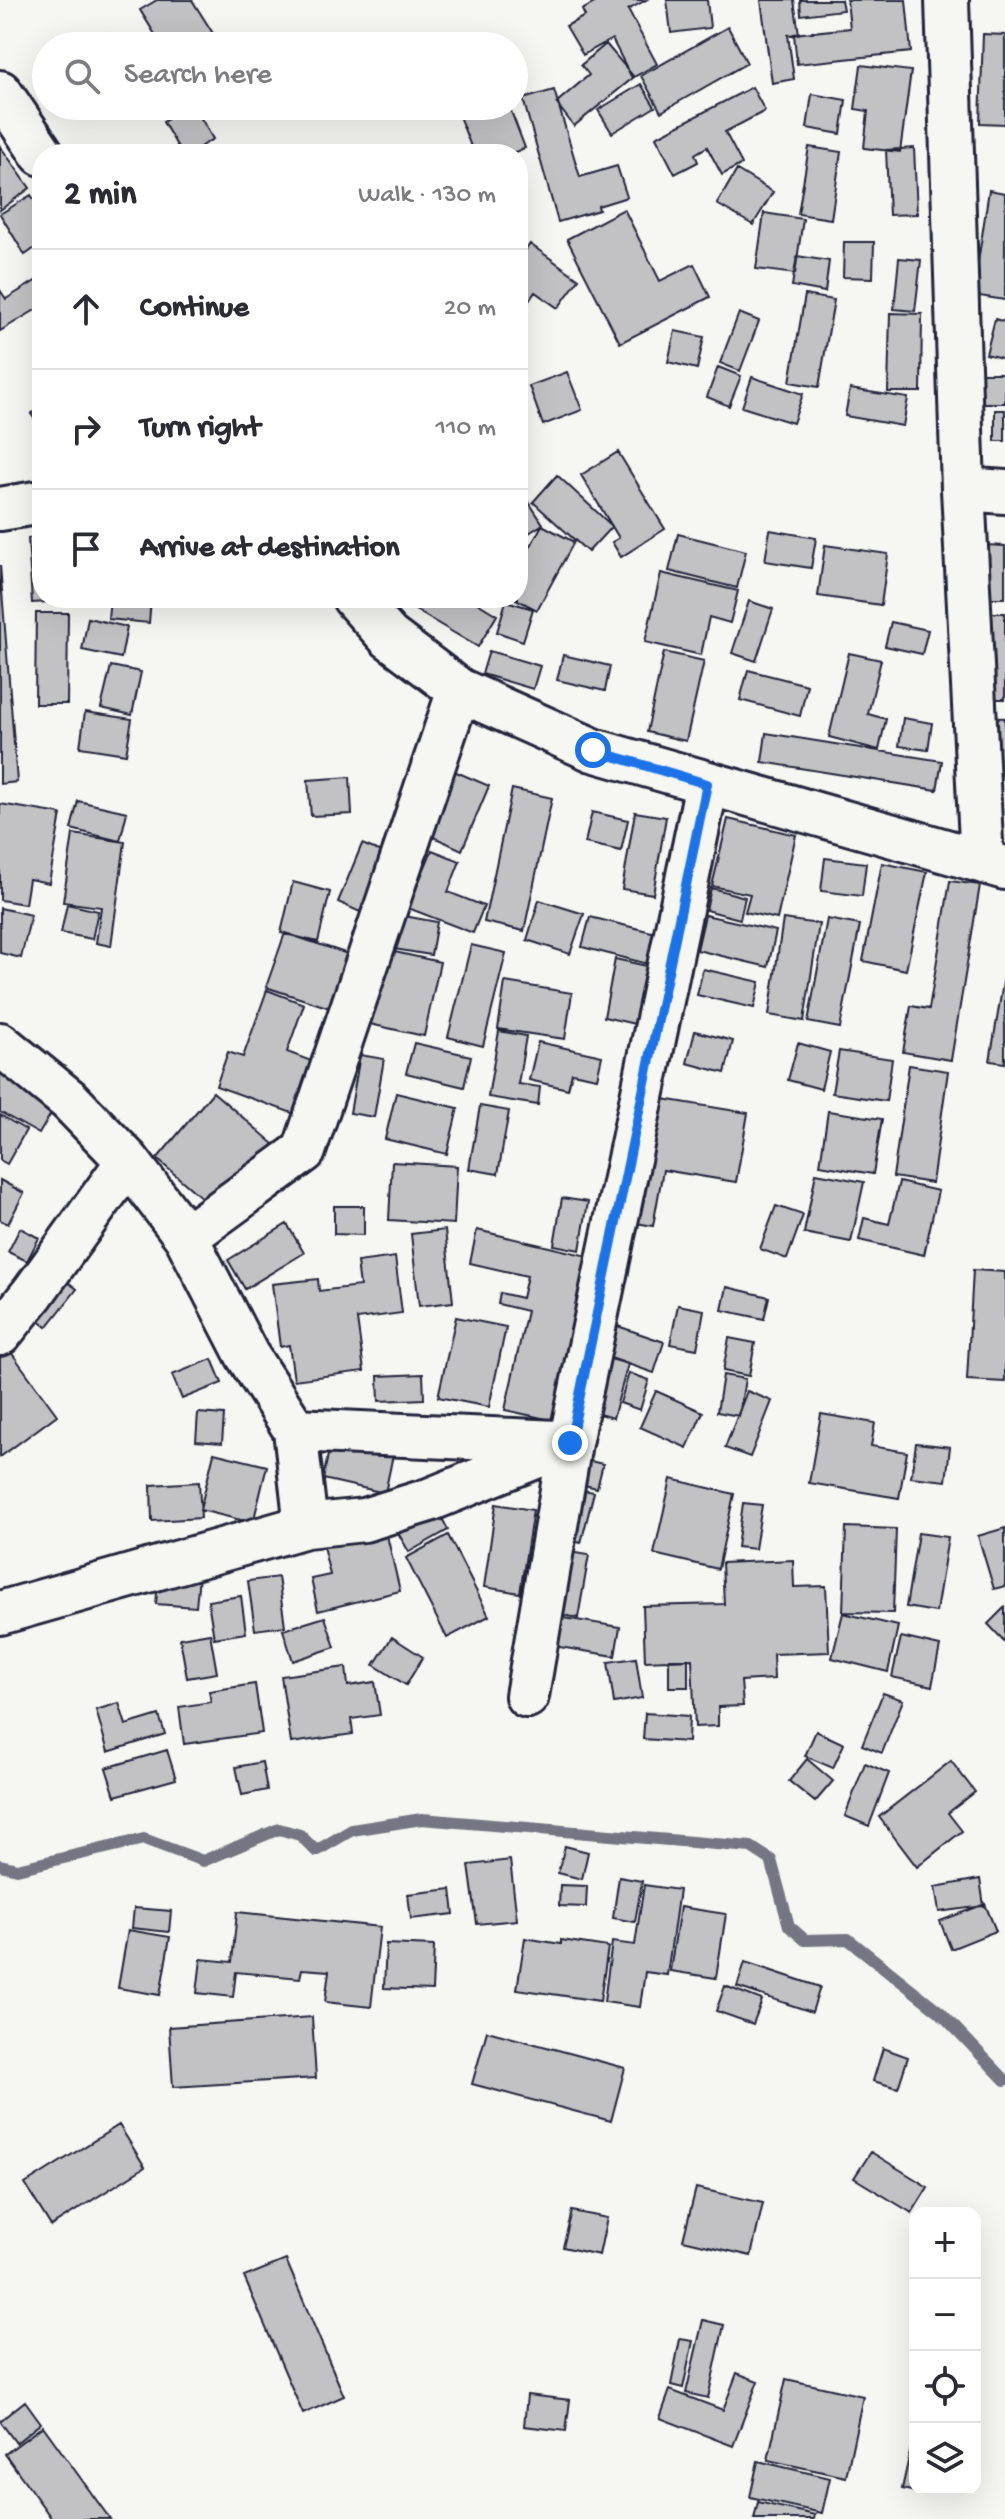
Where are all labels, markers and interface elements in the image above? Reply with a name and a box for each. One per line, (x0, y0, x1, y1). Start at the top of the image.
search box (32, 32, 528, 120)
icon: search (60, 54, 104, 98)
text: Search here (124, 59, 272, 94)
text: 2 min (64, 176, 136, 216)
text: Walk · 130 m (358, 181, 496, 212)
icon: ahead (64, 287, 108, 331)
text: Continue (140, 292, 249, 327)
text: 20 m (444, 294, 496, 325)
icon: right (64, 407, 108, 451)
text: Turn right (140, 412, 260, 447)
text: 110 m (436, 414, 496, 445)
icon: arrive (64, 527, 108, 571)
text: Arrive at destination (140, 532, 400, 567)
route start (575, 732, 611, 768)
route end (552, 1425, 588, 1461)
map controls (909, 2207, 981, 2495)
button: + (909, 2207, 981, 2279)
button: − (909, 2279, 981, 2351)
button: locate (909, 2351, 981, 2423)
button: layers (909, 2423, 981, 2495)

